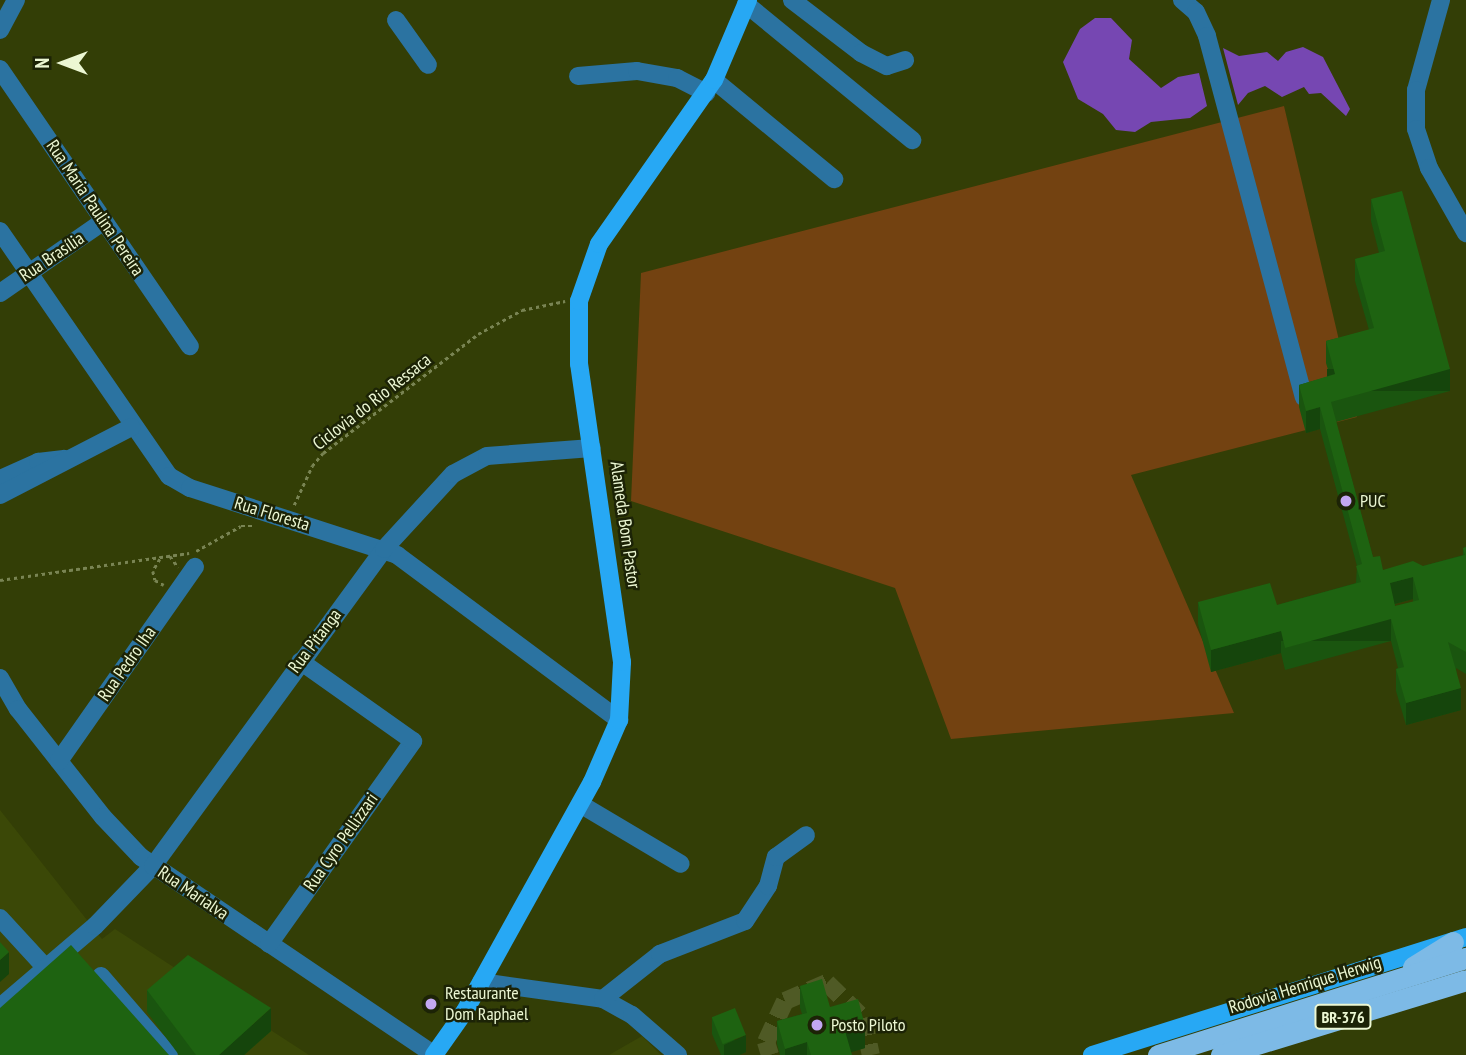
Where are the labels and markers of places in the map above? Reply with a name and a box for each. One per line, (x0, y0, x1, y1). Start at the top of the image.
place label: PUC (1360, 490, 1386, 512)
marker: PUC (1338, 493, 1354, 509)
place label: Restaurante Dom Raphael (445, 983, 528, 1026)
marker: Restaurante Dom Raphael (423, 996, 439, 1012)
place label: Posto Piloto (831, 1014, 905, 1036)
marker: Posto Piloto (809, 1017, 825, 1033)

